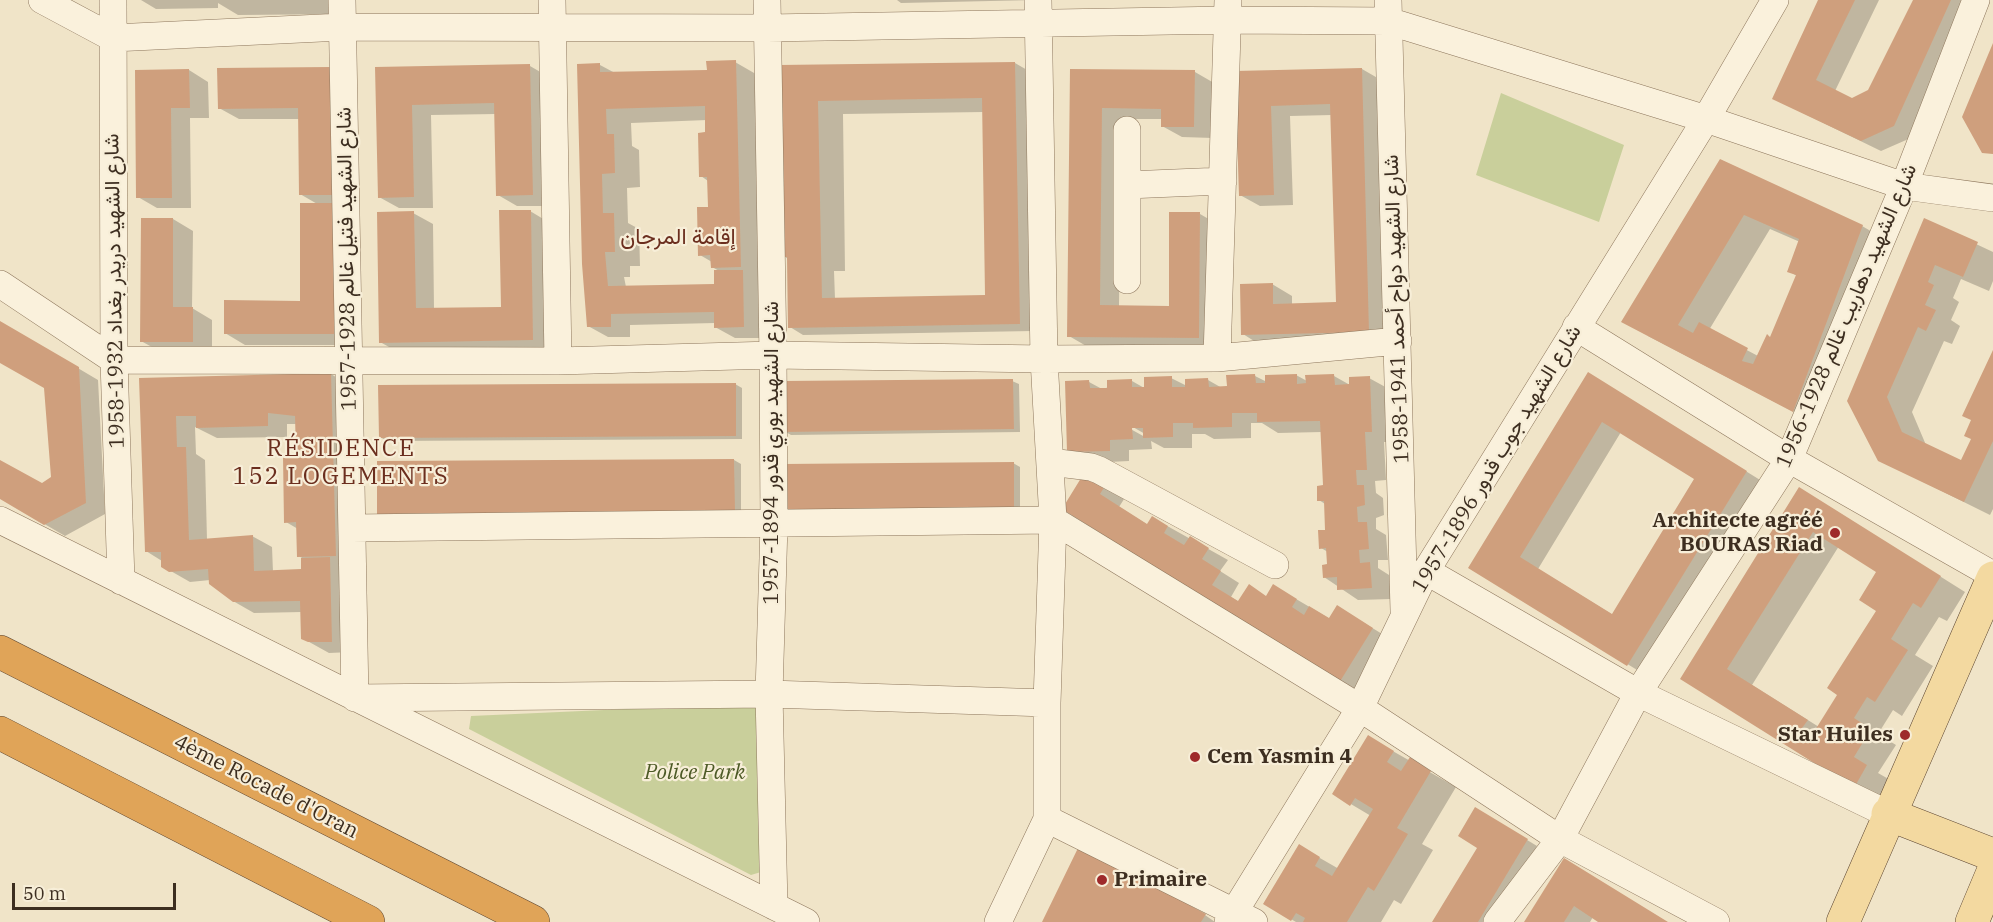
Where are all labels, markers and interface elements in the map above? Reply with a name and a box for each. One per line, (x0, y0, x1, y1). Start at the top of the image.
street label: شارع الشهيد فتيل غالم 1928-1957 (332, 107, 362, 411)
street label: شارع الشهيد دريدر بغداد 1932-1958 (100, 133, 130, 449)
street label: شارع الشهيد دواح أحمد 1941-1958 (1379, 154, 1415, 464)
street label: شارع الشهيد دهاريب غالم 1928-1956 (1771, 160, 1923, 472)
district label: إقامة المرجان (620, 225, 736, 251)
street label: شارع الشهيد بوري قدور 1894-1957 (759, 301, 785, 605)
street label: شارع الشهيد جوب قدور 1896-1957 (1407, 321, 1587, 597)
district label: RÉSIDENCE 152 LOGEMENTS (233, 435, 449, 491)
place label: Architecte agréé BOURAS Riad (1652, 508, 1823, 558)
marker: Architecte agréé BOURAS Riad (1828, 526, 1842, 540)
place label: Star Huiles (1778, 722, 1893, 748)
marker: Star Huiles (1898, 728, 1912, 742)
street label: 4ème Rocade d'Oran (169, 730, 363, 844)
place label: Cem Yasmin 4 (1207, 744, 1352, 770)
marker: Cem Yasmin 4 (1188, 750, 1202, 764)
park label: Police Park (645, 760, 745, 786)
place label: Primaire (1114, 867, 1207, 893)
scale bar (15, 871, 178, 909)
marker: Primaire (1095, 873, 1109, 887)
text: 50 m (23, 882, 66, 905)

